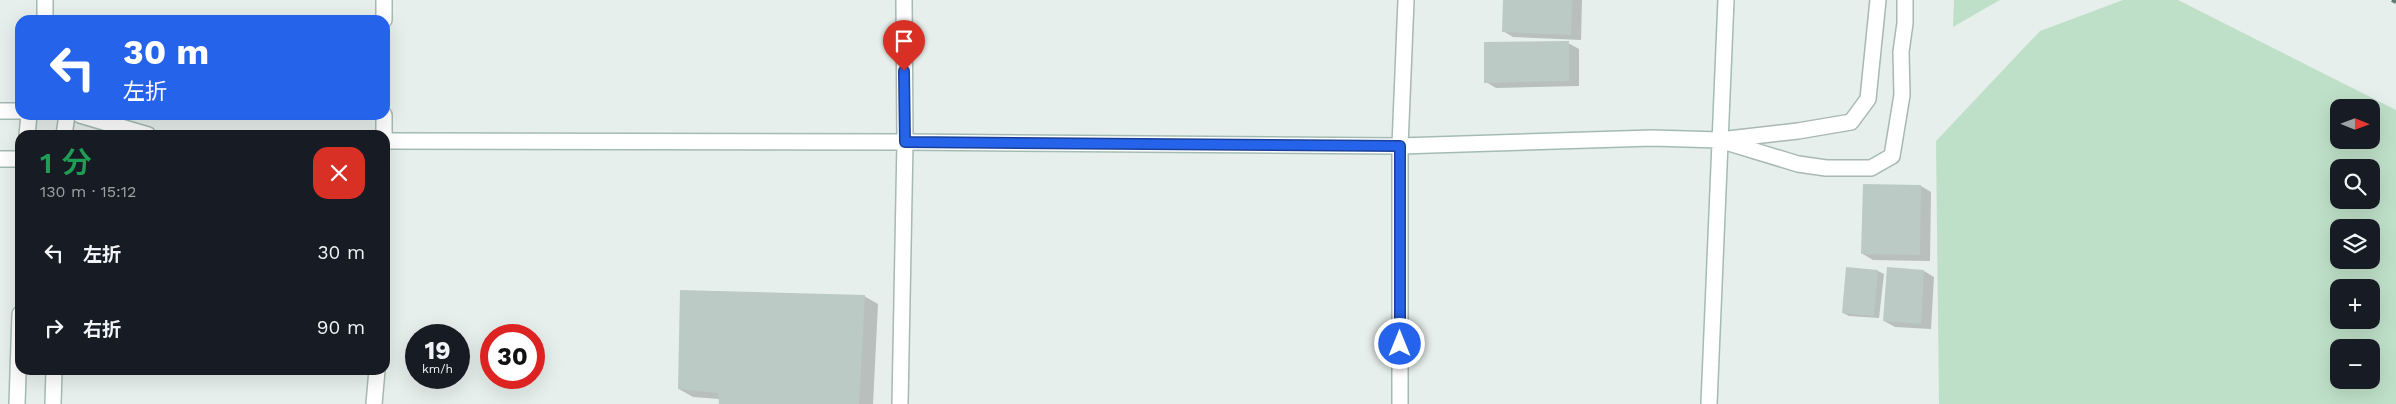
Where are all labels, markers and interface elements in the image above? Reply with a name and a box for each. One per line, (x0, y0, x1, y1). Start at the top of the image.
pin (883, 20, 925, 71)
icon: arrive (890, 27, 918, 55)
text: 30 m (123, 31, 209, 73)
icon: left (40, 35, 105, 100)
text: 左折 (123, 79, 167, 104)
north arrow (2330, 99, 2380, 149)
map controls (2330, 99, 2380, 389)
text: 1 分 (40, 145, 92, 180)
button: close (313, 147, 365, 199)
button: search (2330, 159, 2380, 209)
text: 130 m · 15:12 (40, 182, 136, 201)
button: layers (2330, 219, 2380, 269)
icon: left (40, 239, 68, 267)
text: 30 m (318, 241, 365, 264)
text: 左折 (83, 243, 121, 266)
button: + (2330, 279, 2380, 329)
icon: right (40, 314, 68, 342)
text: 90 m (317, 316, 365, 339)
position arrow (1373, 317, 1425, 369)
text: 右折 (83, 318, 121, 341)
speed limit sign: 30 (480, 324, 545, 389)
text: 19 (424, 336, 451, 365)
button: − (2330, 339, 2380, 389)
text: km/h (422, 362, 453, 376)

